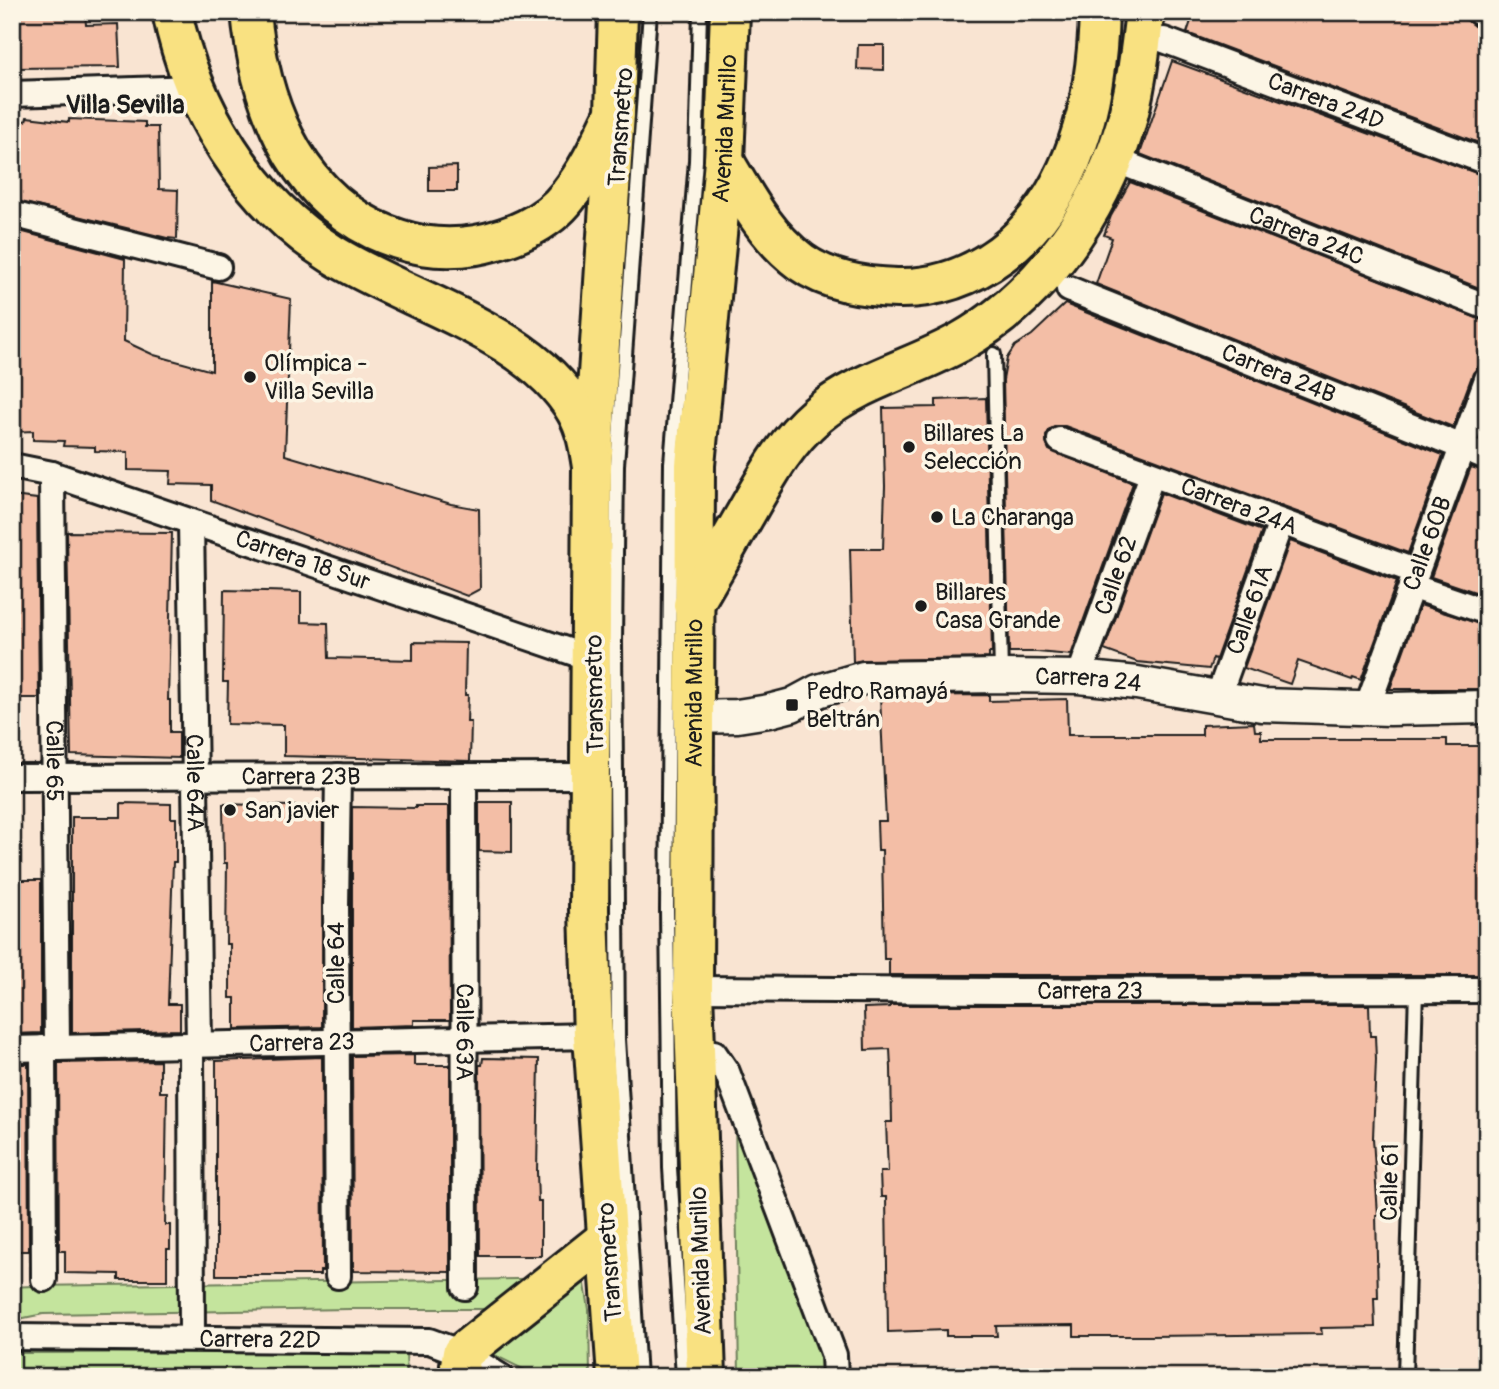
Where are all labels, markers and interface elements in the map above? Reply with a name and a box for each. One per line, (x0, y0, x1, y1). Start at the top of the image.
street label: Avenida Murillo (706, 54, 743, 204)
street label: Transmetro (602, 66, 640, 187)
street label: Carrera 24D (1264, 66, 1388, 136)
district label: Villa Sevilla (65, 89, 185, 121)
street label: Carrera 24C (1245, 200, 1368, 271)
street label: Carrera 24B (1217, 337, 1340, 409)
place label: Olímpica - Villa Sevilla (264, 349, 374, 406)
marker: Olímpica - Villa Sevilla (242, 369, 258, 385)
place label: Billares La Selección (923, 419, 1024, 476)
marker: Billares La Selección (901, 439, 917, 455)
street label: Carrera 24A (1177, 471, 1302, 541)
street label: Calle 60B (1396, 492, 1457, 595)
place label: La Charanga (951, 503, 1074, 532)
marker: La Charanga (929, 509, 945, 525)
street label: Carrera 18 Sur (232, 523, 375, 597)
street label: Calle 62 (1088, 532, 1143, 619)
street label: Calle 61A (1220, 561, 1279, 658)
place label: Billares Casa Grande (935, 578, 1061, 635)
marker: Billares Casa Grande (913, 598, 929, 614)
street label: Avenida Murillo (679, 619, 709, 768)
street label: Transmetro (579, 634, 611, 754)
street label: Carrera 24 (1035, 662, 1143, 698)
place label: Pedro Ramayá Beltrán (806, 677, 948, 734)
marker: Pedro Ramayá Beltrán (784, 697, 800, 713)
street label: Calle 65 (40, 720, 69, 802)
street label: Calle 64A (180, 734, 210, 832)
street label: Carrera 23B (241, 762, 361, 791)
place label: San javier (244, 796, 340, 825)
marker: San javier (222, 802, 238, 818)
street label: Calle 64 (322, 922, 351, 1004)
street label: Carrera 23 (1037, 976, 1143, 1005)
street label: Calle 63A (450, 983, 479, 1081)
street label: Carrera 23 (249, 1027, 355, 1058)
street label: Calle 61 (1375, 1143, 1405, 1221)
street label: Avenida Murillo (684, 1186, 718, 1336)
street label: Transmetro (591, 1201, 629, 1322)
street label: Carrera 22D (199, 1324, 321, 1354)

